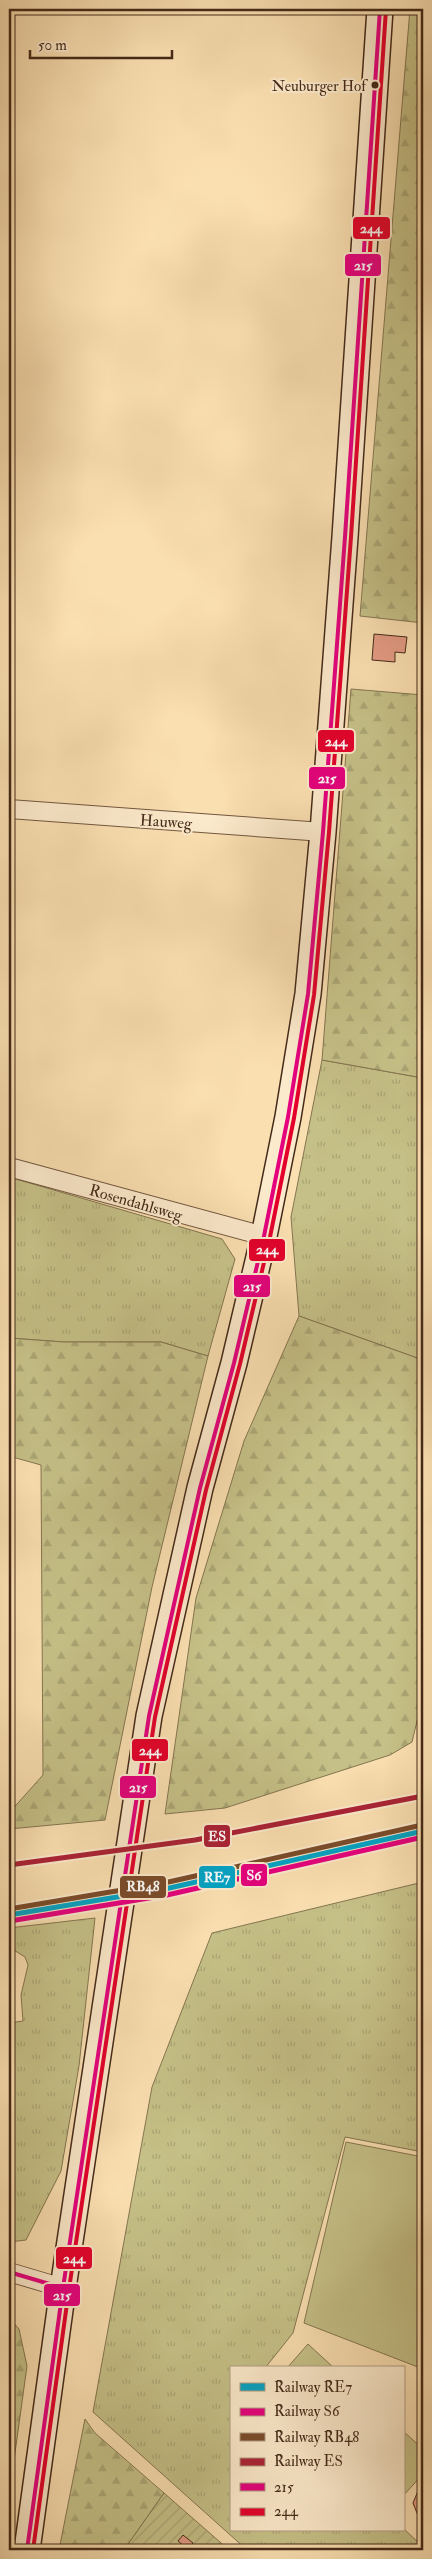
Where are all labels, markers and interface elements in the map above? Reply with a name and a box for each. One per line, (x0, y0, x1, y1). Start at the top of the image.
scale bar (30, 28, 172, 60)
text: 50 m (38, 36, 67, 55)
place label: Neuburger Hof (272, 77, 368, 96)
marker: Neuburger Hof (370, 80, 380, 90)
line badge: 244 (352, 216, 391, 240)
text: 244 (360, 220, 384, 237)
line badge: 215 (344, 253, 382, 277)
text: 215 (354, 257, 373, 274)
line badge: 244 (317, 729, 355, 753)
text: 244 (325, 733, 349, 750)
line badge: 215 (308, 766, 346, 790)
text: 215 (318, 770, 337, 787)
street label: Hauweg (139, 810, 194, 834)
street label: Rosendahlsweg (87, 1180, 186, 1226)
line badge: 244 (248, 1238, 286, 1262)
text: 244 (256, 1241, 280, 1258)
line badge: 215 (233, 1274, 271, 1298)
text: 215 (243, 1278, 262, 1295)
line badge: 244 (131, 1738, 169, 1762)
text: 244 (139, 1742, 163, 1759)
line badge: 215 (119, 1775, 157, 1799)
text: 215 (129, 1779, 148, 1796)
line badge: ES (203, 1824, 231, 1848)
text: ES (208, 1828, 226, 1845)
line badge: S6 (240, 1863, 268, 1887)
line badge: RE7 (198, 1865, 236, 1889)
text: S6 (247, 1867, 262, 1884)
text: RE7 (204, 1869, 231, 1886)
line badge: RB48 (119, 1875, 167, 1899)
text: RB48 (126, 1878, 160, 1895)
line badge: 244 (55, 2246, 93, 2270)
text: 244 (63, 2250, 87, 2267)
line badge: 215 (43, 2283, 81, 2307)
text: 215 (53, 2287, 72, 2304)
legend (230, 2366, 404, 2532)
text: Railway RE7 (274, 2378, 352, 2397)
text: Railway S6 (274, 2402, 341, 2421)
text: Railway RB48 (274, 2428, 359, 2447)
text: Railway ES (274, 2452, 343, 2471)
text: 215 (274, 2478, 294, 2497)
text: 244 (274, 2502, 299, 2521)

